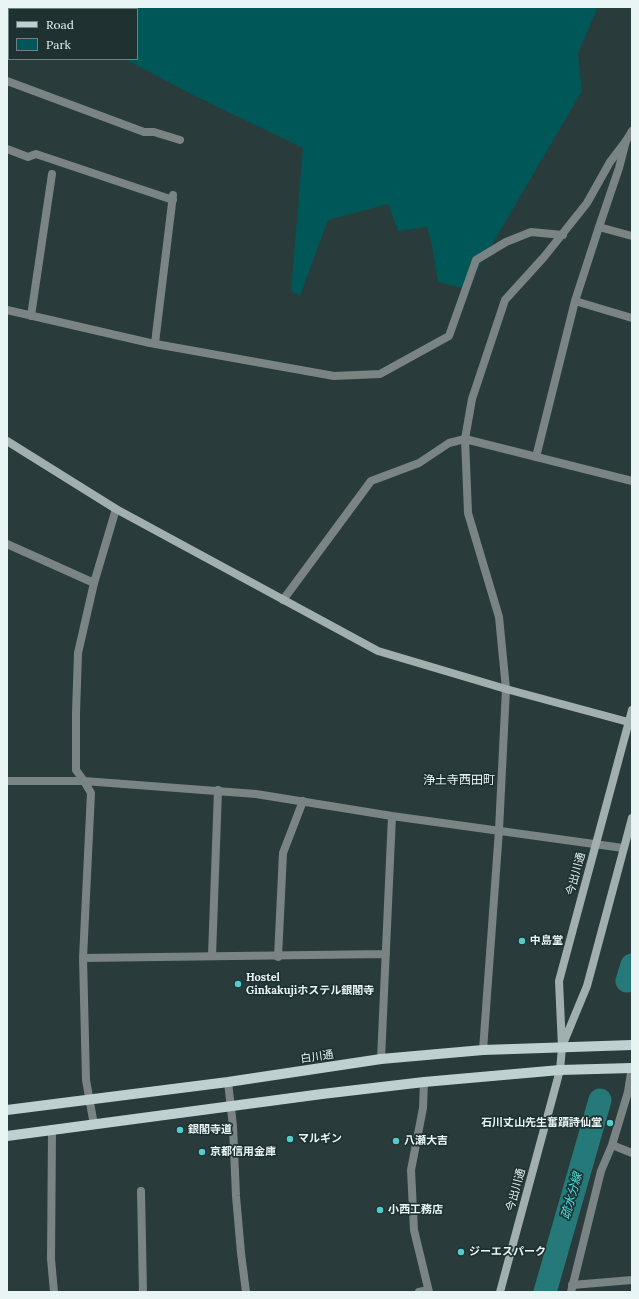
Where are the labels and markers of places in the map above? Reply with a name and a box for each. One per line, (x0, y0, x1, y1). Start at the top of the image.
place label: 中島堂 (530, 934, 563, 948)
marker: 中島堂 (517, 936, 527, 946)
place label: Hostel Ginkakujiホステル銀閣寺 (246, 971, 374, 997)
marker: Hostel Ginkakujiホステル銀閣寺 (233, 979, 243, 989)
place label: 石川丈山先生奮蹟詩仙堂 (481, 1116, 602, 1130)
marker: 石川丈山先生奮蹟詩仙堂 (605, 1118, 615, 1128)
place label: 銀閣寺道 (188, 1123, 232, 1137)
marker: 銀閣寺道 (175, 1125, 185, 1135)
place label: マルギン (298, 1132, 342, 1146)
marker: マルギン (285, 1134, 295, 1144)
place label: 八瀬大吉 (404, 1134, 448, 1148)
marker: 八瀬大吉 (391, 1136, 401, 1146)
place label: 京都信用金庫 (210, 1145, 276, 1159)
marker: 京都信用金庫 (197, 1147, 207, 1157)
place label: 小西工務店 (388, 1203, 443, 1217)
marker: 小西工務店 (375, 1205, 385, 1215)
place label: ジーエスパーク (469, 1245, 546, 1259)
marker: ジーエスパーク (456, 1247, 466, 1257)

